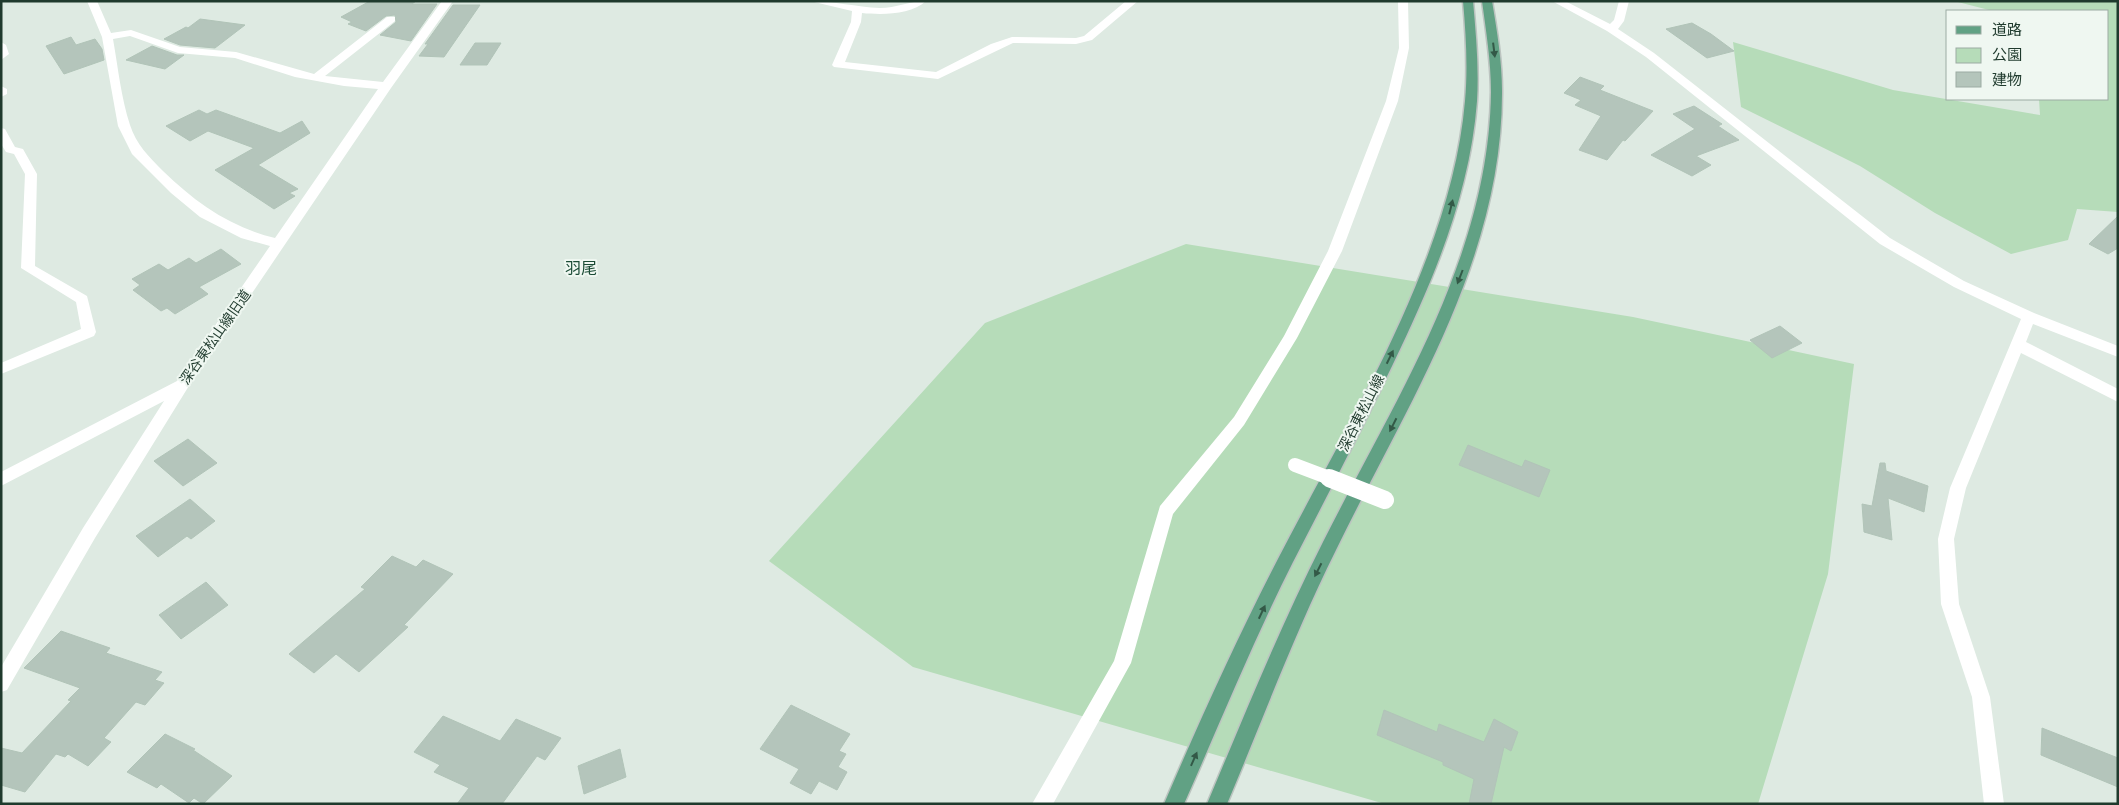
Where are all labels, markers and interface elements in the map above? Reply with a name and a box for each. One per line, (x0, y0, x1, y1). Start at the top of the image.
legend (1946, 10, 2109, 100)
text: 道路 (1992, 19, 2022, 40)
one-way arrow (1490, 42, 1498, 58)
text: 公園 (1992, 44, 2022, 65)
text: 建物 (1992, 69, 2022, 90)
one-way arrow (1448, 199, 1456, 214)
district label: 羽尾 (565, 257, 597, 279)
one-way arrow (1456, 270, 1464, 285)
street label: 深谷東松山線旧道 (176, 286, 254, 388)
one-way arrow (1386, 350, 1394, 364)
street label: 深谷東松山線 (1334, 371, 1388, 455)
one-way arrow (1389, 418, 1397, 433)
one-way arrow (1314, 562, 1322, 577)
one-way arrow (1259, 605, 1267, 619)
one-way arrow (1191, 752, 1199, 766)

